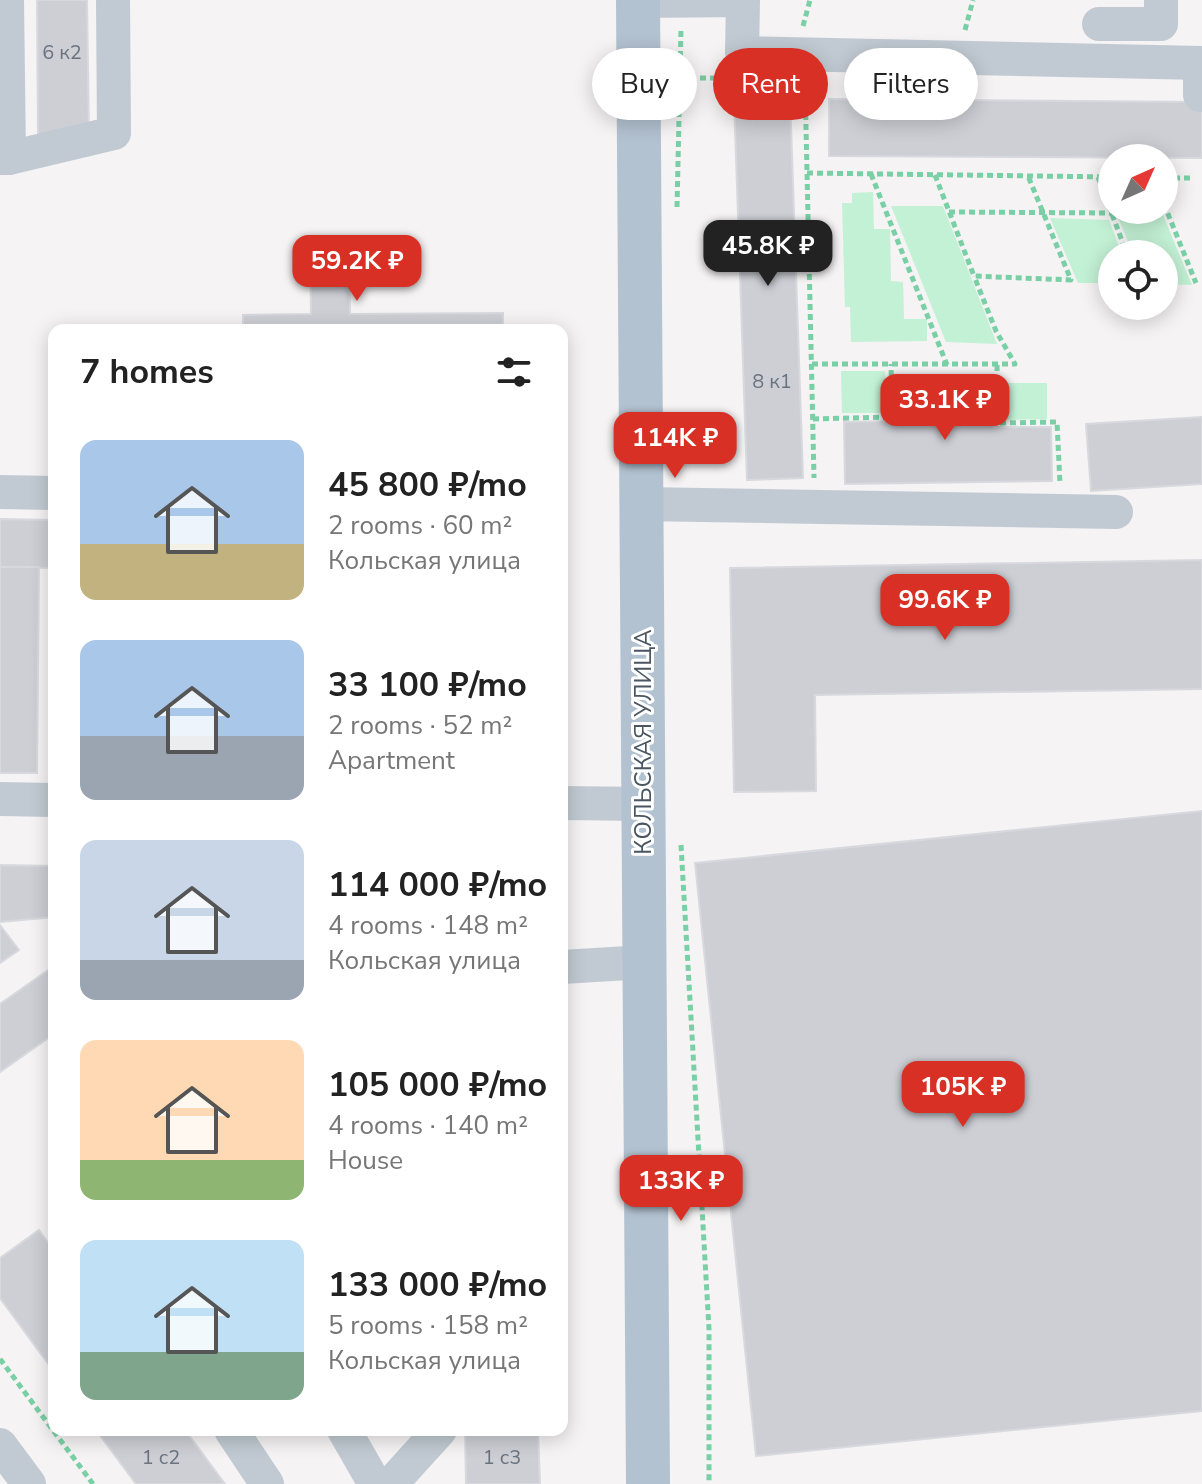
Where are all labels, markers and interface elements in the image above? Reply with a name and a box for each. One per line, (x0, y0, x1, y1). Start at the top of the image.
house number: 6 к2 (42, 39, 82, 66)
chip: Buy (592, 48, 697, 120)
chip: Rent (713, 48, 828, 120)
chip: Filters (844, 48, 978, 120)
north arrow (1098, 144, 1178, 224)
map controls (1098, 144, 1178, 320)
pin: 45.8K ₽ (694, 220, 842, 288)
text: 45.8K ₽ (721, 228, 815, 263)
pin: 59.2K ₽ (283, 235, 431, 303)
button: locate (1098, 240, 1178, 320)
text: 59.2K ₽ (310, 243, 404, 278)
text: 7 homes (80, 349, 214, 395)
icon: filters (492, 350, 536, 394)
house number: 8 к1 (752, 368, 792, 395)
pin: 33.1K ₽ (871, 374, 1019, 442)
text: 33.1K ₽ (898, 382, 992, 417)
pin: 114K ₽ (610, 412, 740, 480)
text: 114K ₽ (632, 420, 718, 455)
text: 45 800 ₽/mo (328, 462, 527, 508)
icon: home (144, 472, 240, 568)
text: 2 rooms · 60 m² (328, 508, 512, 543)
text: Кольская улица (328, 543, 521, 578)
pin: 99.6K ₽ (871, 574, 1019, 642)
text: 99.6K ₽ (898, 582, 992, 617)
street label: КОЛЬСКАЯ УЛИЦА (627, 629, 659, 855)
text: 33 100 ₽/mo (328, 662, 527, 708)
icon: home (144, 672, 240, 768)
text: 2 rooms · 52 m² (328, 708, 512, 743)
text: Apartment (328, 743, 455, 778)
text: 114 000 ₽/mo (328, 862, 547, 908)
icon: home (144, 872, 240, 968)
text: 4 rooms · 148 m² (328, 908, 528, 943)
text: Кольская улица (328, 943, 521, 978)
pin: 105K ₽ (898, 1061, 1028, 1129)
text: 105 000 ₽/mo (328, 1062, 547, 1108)
text: 105K ₽ (920, 1069, 1006, 1104)
icon: home (144, 1072, 240, 1168)
text: 4 rooms · 140 m² (328, 1108, 528, 1143)
text: House (328, 1143, 403, 1178)
pin: 133K ₽ (616, 1155, 746, 1223)
text: 133K ₽ (638, 1163, 724, 1198)
text: 133 000 ₽/mo (328, 1262, 547, 1308)
icon: home (144, 1272, 240, 1368)
text: 5 rooms · 158 m² (328, 1308, 528, 1343)
text: Кольская улица (328, 1343, 521, 1378)
house number: 1 с2 (142, 1444, 180, 1471)
house number: 1 с3 (483, 1444, 521, 1471)

